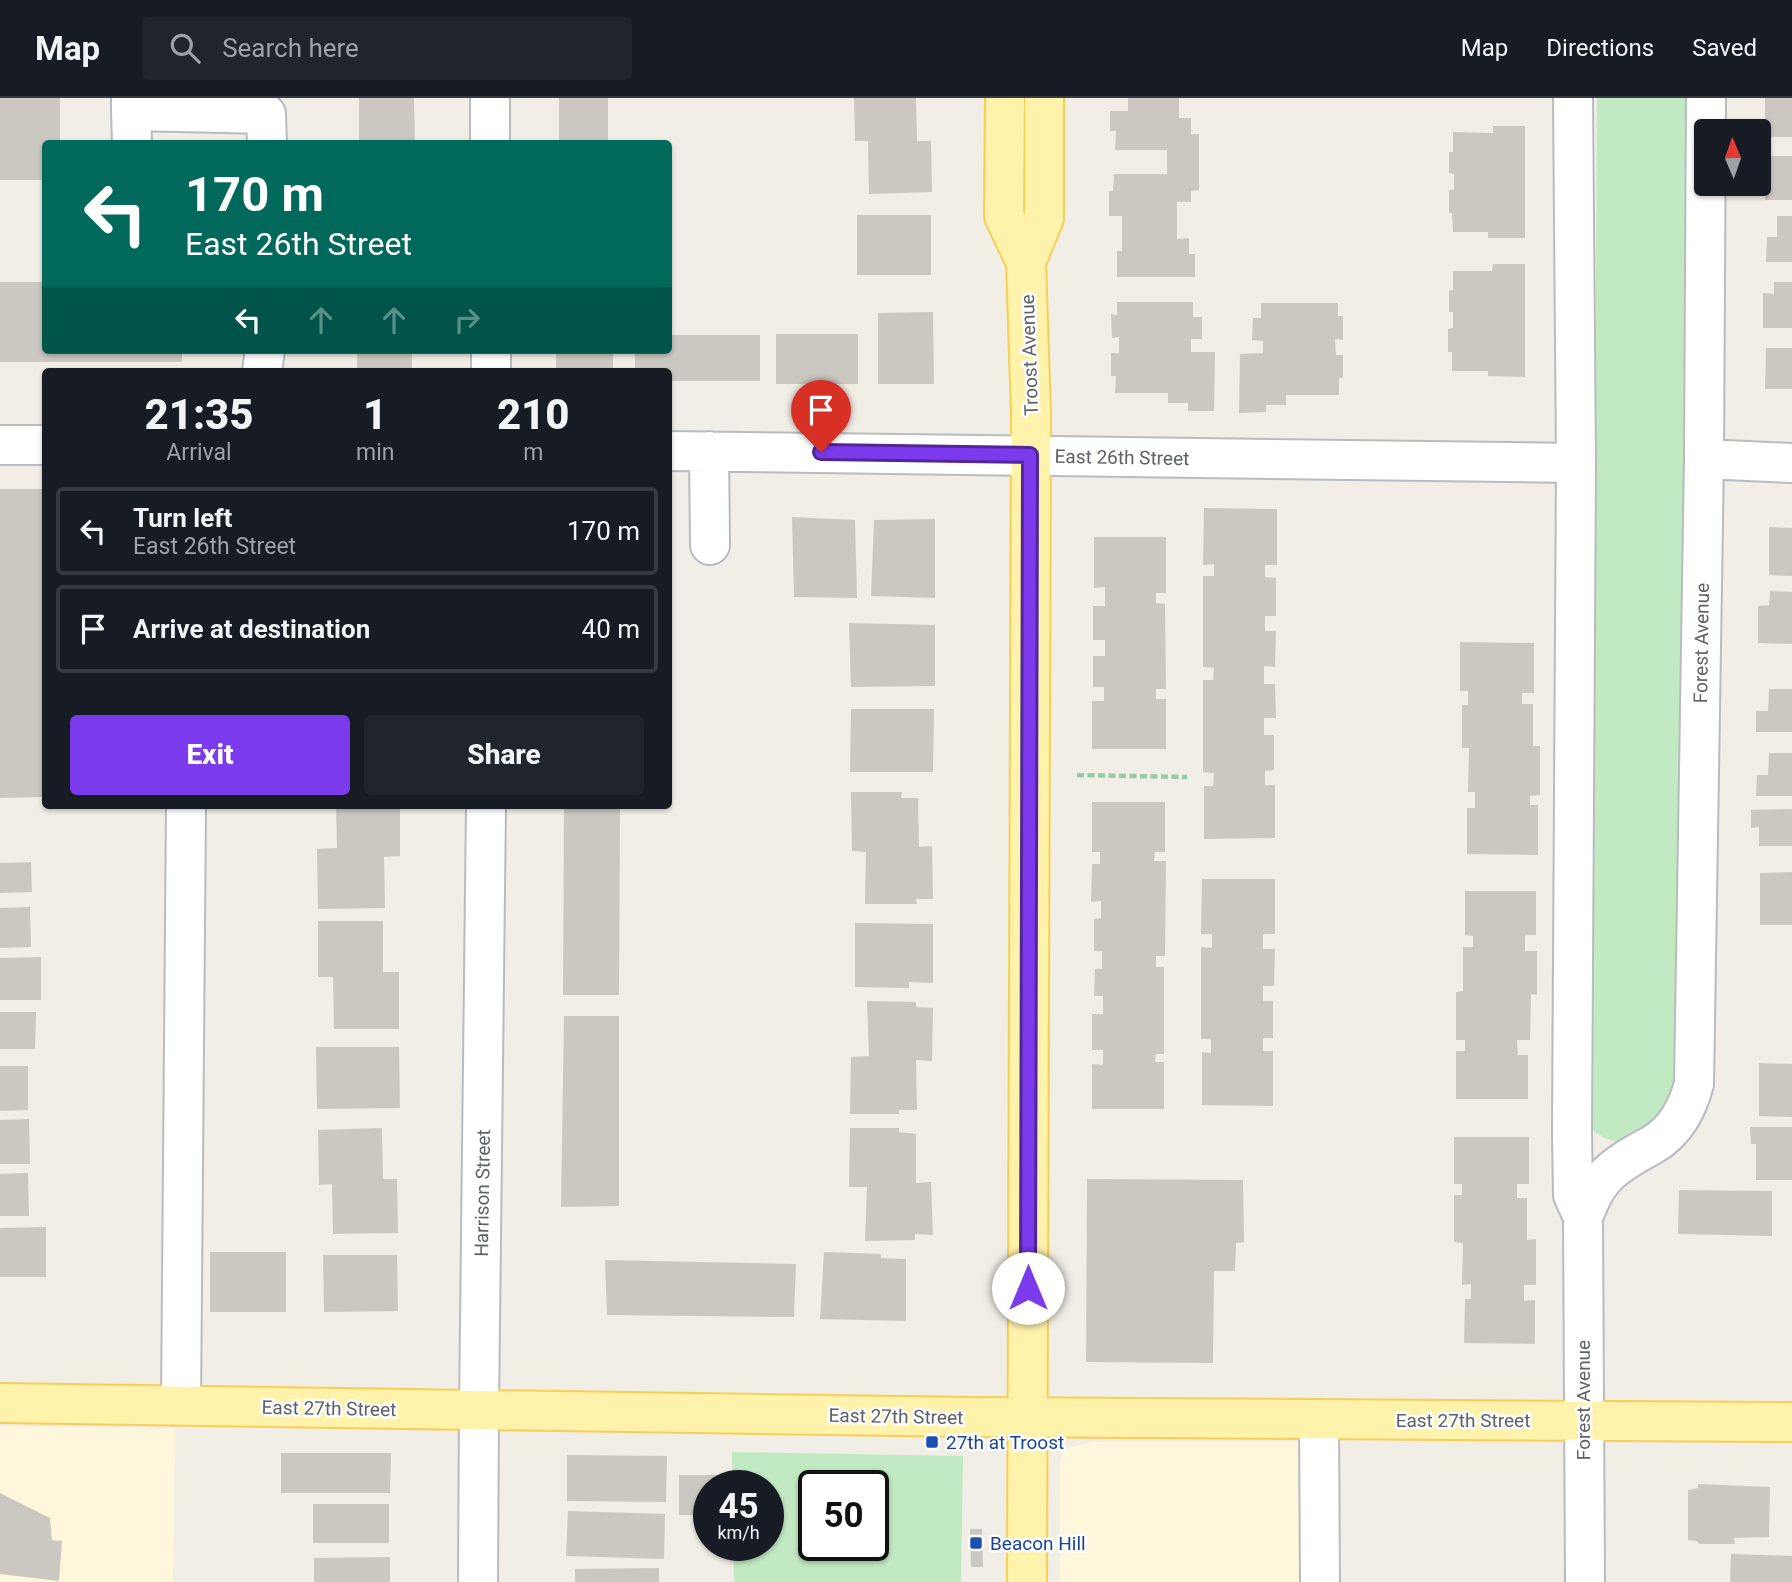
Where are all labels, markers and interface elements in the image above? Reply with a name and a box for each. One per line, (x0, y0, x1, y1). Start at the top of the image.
search box (142, 17, 632, 80)
text: Map (35, 29, 100, 68)
icon: search (166, 29, 204, 67)
text: Search here (222, 33, 359, 63)
text: Map (1461, 34, 1508, 62)
text: Directions (1546, 34, 1654, 62)
text: Saved (1692, 34, 1757, 62)
north arrow (1694, 119, 1771, 196)
map controls (1694, 119, 1771, 196)
text: 170 m (185, 166, 324, 223)
icon: left (70, 168, 161, 259)
text: East 26th Street (185, 225, 412, 263)
street label: Troost Avenue (1016, 294, 1043, 416)
icon: left (229, 301, 267, 339)
icon: ahead (302, 301, 340, 339)
icon: ahead (375, 301, 413, 339)
icon: right (448, 301, 486, 339)
pin (791, 380, 851, 452)
text: 21:35 (144, 390, 254, 439)
text: 1 (363, 390, 387, 439)
text: 210 (497, 390, 570, 439)
icon: arrive (802, 391, 840, 429)
text: Arrival (166, 439, 232, 466)
text: min (356, 439, 394, 466)
text: m (523, 439, 543, 466)
street label: East 26th Street (1054, 445, 1190, 470)
text: Turn left (133, 503, 232, 533)
icon: left (74, 512, 112, 550)
text: 170 m (567, 516, 640, 546)
text: East 26th Street (133, 533, 296, 560)
street label: Forest Avenue (1689, 583, 1714, 703)
icon: arrive (74, 610, 112, 648)
text: Arrive at destination (133, 614, 370, 644)
text: 40 m (582, 614, 640, 644)
button: Exit (70, 715, 350, 795)
button: Share (364, 715, 644, 795)
street label: Harrison Street (470, 1129, 495, 1257)
position arrow (991, 1251, 1065, 1325)
street label: Forest Avenue (1572, 1340, 1595, 1460)
street label: East 27th Street (261, 1396, 397, 1421)
street label: East 27th Street (828, 1404, 964, 1429)
street label: East 27th Street (1396, 1409, 1530, 1432)
place label: 27th at Troost (946, 1431, 1064, 1454)
marker: 27th at Troost (924, 1434, 940, 1450)
speed limit sign: 50 (798, 1470, 889, 1561)
text: 45 (718, 1486, 759, 1527)
text: km/h (717, 1522, 760, 1543)
place label: Beacon Hill (990, 1532, 1086, 1555)
marker: Beacon Hill (968, 1535, 984, 1551)

